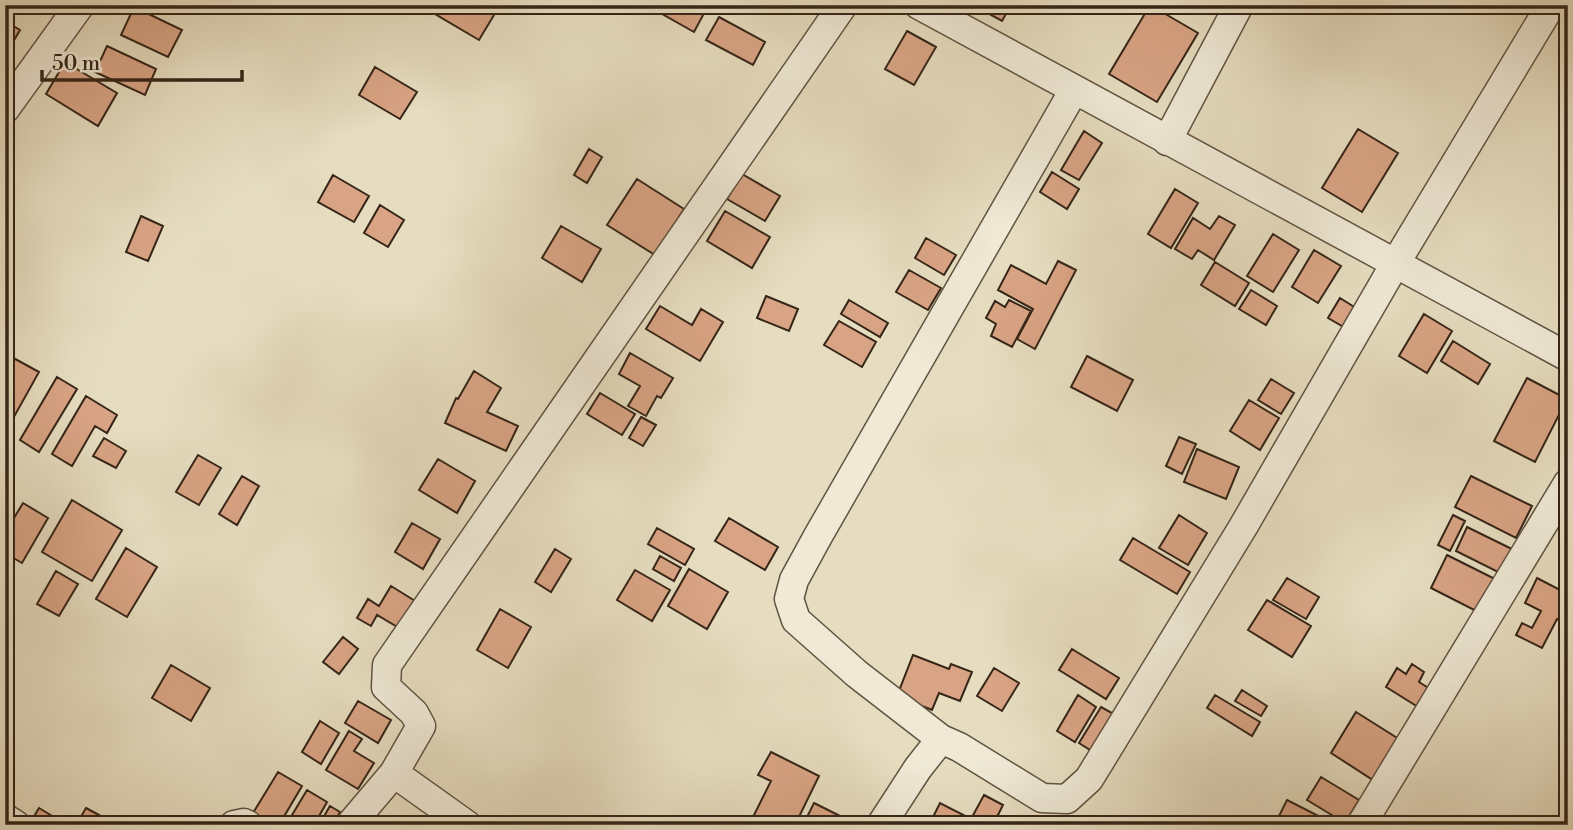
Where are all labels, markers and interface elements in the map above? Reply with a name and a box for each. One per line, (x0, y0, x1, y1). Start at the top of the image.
scale bar (42, 38, 242, 82)
text: 50 m (52, 51, 100, 77)

